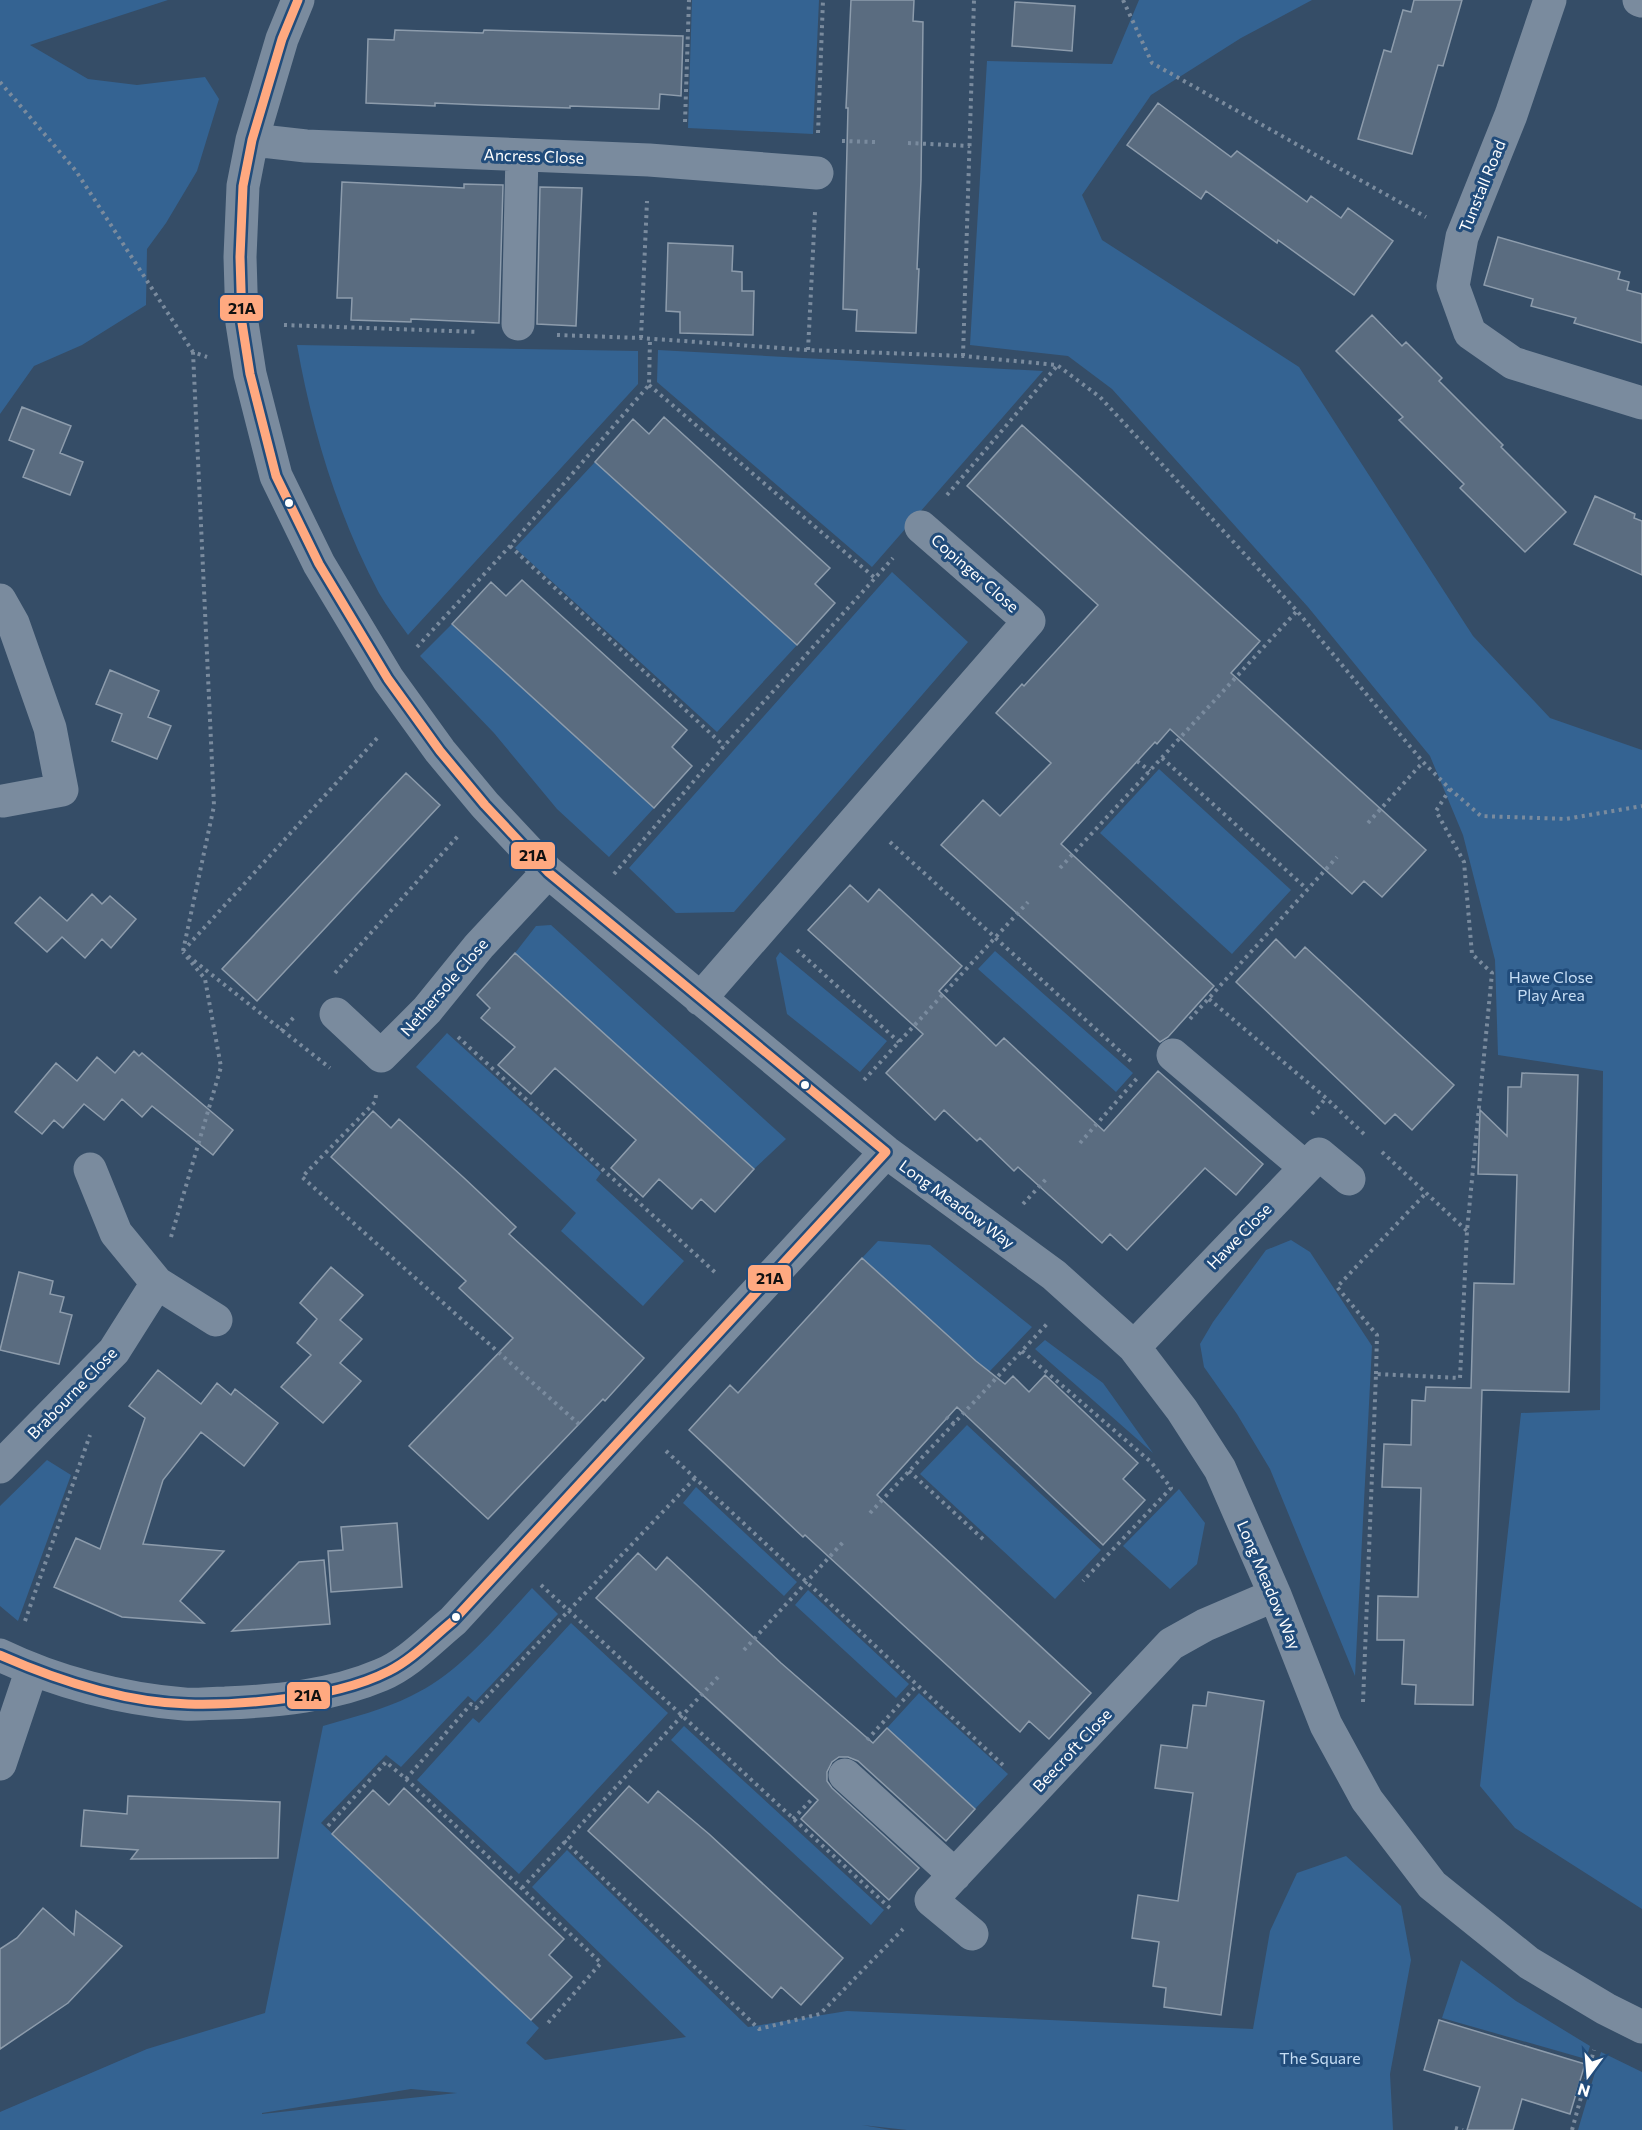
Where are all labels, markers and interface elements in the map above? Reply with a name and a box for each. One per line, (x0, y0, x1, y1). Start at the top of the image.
street label: Tunstall Road (1454, 137, 1509, 235)
street label: Ancress Close (484, 144, 585, 167)
line badge: 21A (219, 294, 264, 322)
text: 21A (228, 298, 256, 317)
unlabelled marker (283, 497, 295, 509)
street label: Copinger Close (928, 529, 1023, 616)
line badge: 21A (510, 841, 556, 870)
text: 21A (519, 845, 547, 864)
street label: Nethersole Close (396, 934, 491, 1039)
park label: Hawe Close Play Area (1509, 967, 1593, 1004)
unlabelled marker (799, 1079, 811, 1091)
street label: Long Meadow Way (896, 1155, 1019, 1252)
street label: Hawe Close (1203, 1199, 1275, 1273)
line badge: 21A (747, 1264, 792, 1292)
text: 21A (756, 1268, 784, 1287)
street label: Brabourne Close (23, 1343, 120, 1442)
street label: Long Meadow Way (1234, 1518, 1305, 1652)
unlabelled marker (450, 1611, 462, 1623)
line badge: 21A (286, 1681, 331, 1710)
text: 21A (294, 1685, 322, 1704)
street label: Beecroft Close (1028, 1704, 1115, 1795)
north arrow (1558, 2046, 1618, 2106)
park label: The Square (1279, 2048, 1361, 2067)
text: N (1575, 2080, 1592, 2102)

